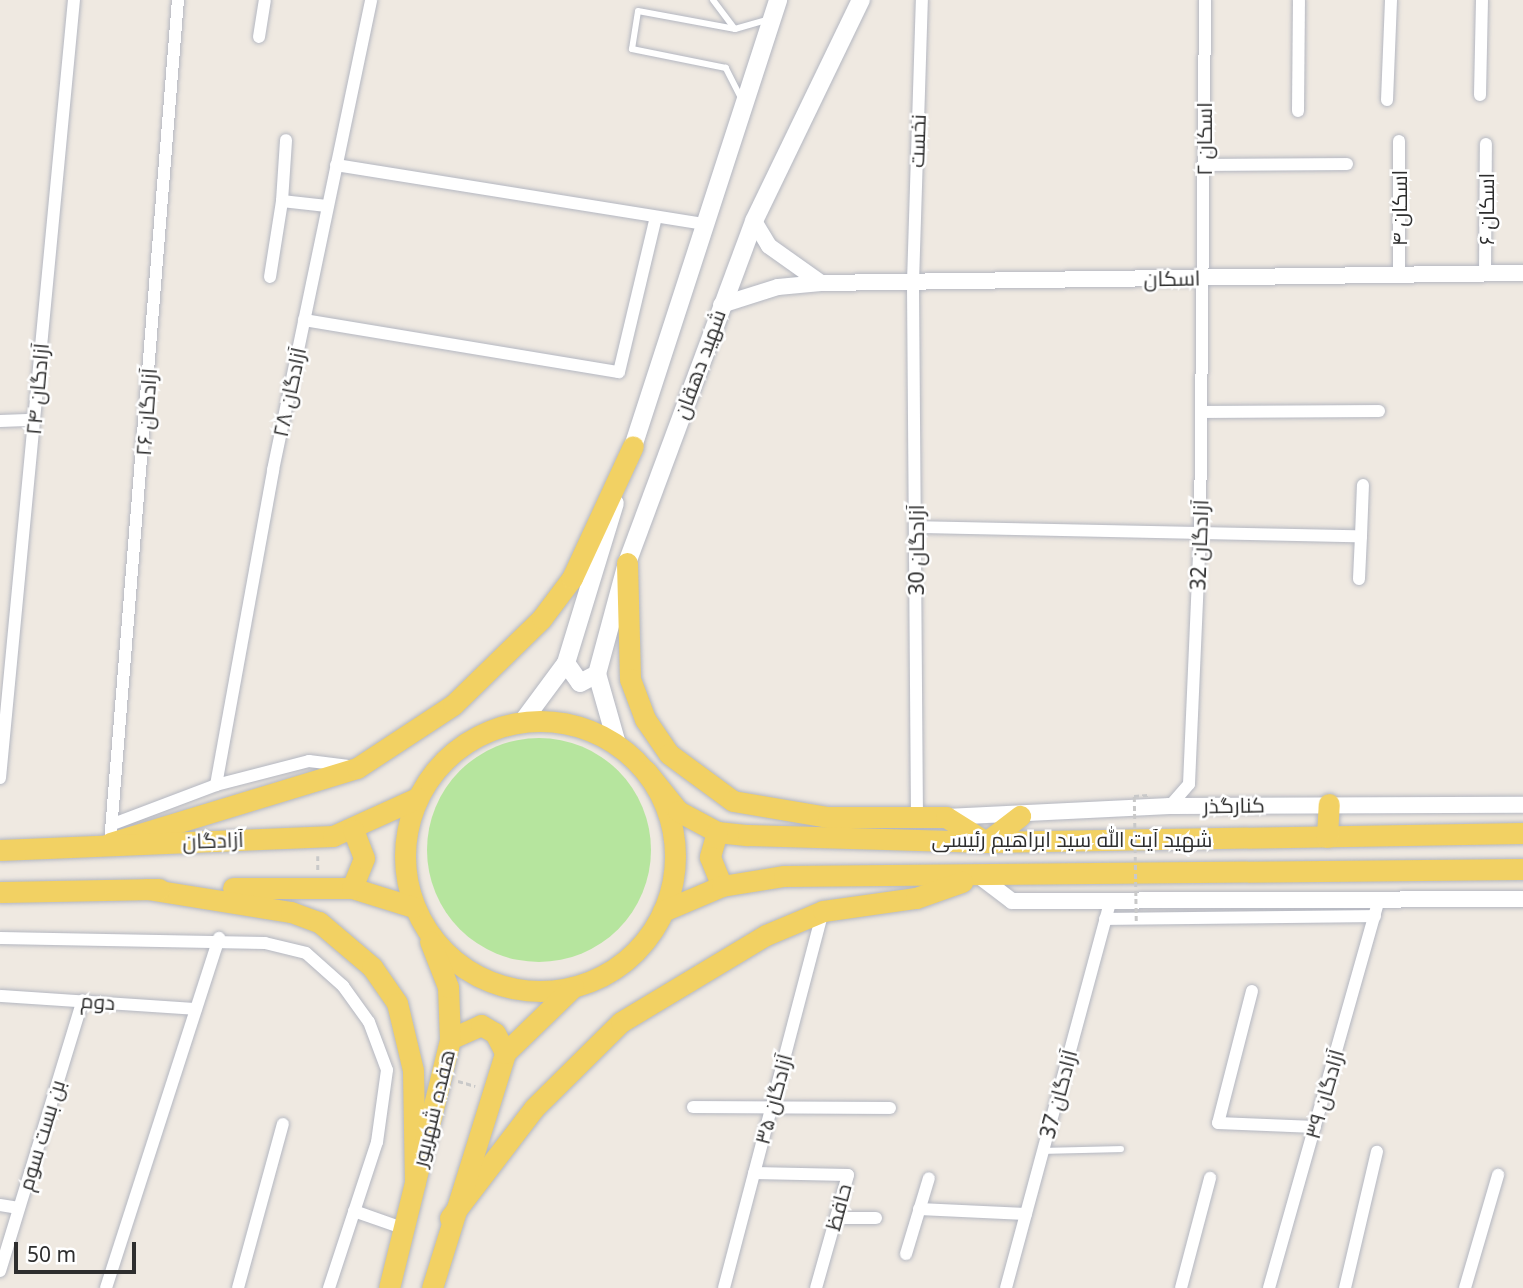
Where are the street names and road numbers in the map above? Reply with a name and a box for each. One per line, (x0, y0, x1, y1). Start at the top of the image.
street label: اسکان ۲ (1191, 102, 1217, 176)
street label: نخست (903, 114, 931, 168)
street label: اسکان ۴ (1386, 170, 1412, 246)
street label: اسکان ۶ (1473, 173, 1499, 245)
street label: اسکان (1143, 265, 1201, 291)
street label: شهید دهقان (668, 306, 730, 422)
street label: ۲۴ آزادگان (20, 342, 54, 436)
street label: ۲۸ آزادگان (267, 345, 311, 439)
street label: ۲۶ آزادگان (130, 367, 162, 457)
street label: آزادگان 32 (1185, 499, 1213, 591)
street label: آزادگان 30 (903, 505, 929, 595)
street label: کنارگذر (1203, 792, 1265, 818)
street label: آزادگان (182, 826, 244, 854)
street label: شهید آیت الله سید ابراهیم رئیسی (932, 826, 1212, 852)
street label: دوم (80, 987, 116, 1015)
street label: آزادگان ۳۹ (1299, 1046, 1349, 1142)
street label: هفده شهریور (406, 1047, 460, 1169)
street label: آزادگان 37 (1034, 1047, 1082, 1141)
street label: آزادگان ۳۵ (749, 1051, 797, 1147)
street label: بن بست سوم (12, 1076, 70, 1194)
street label: حافظ (820, 1181, 856, 1233)

